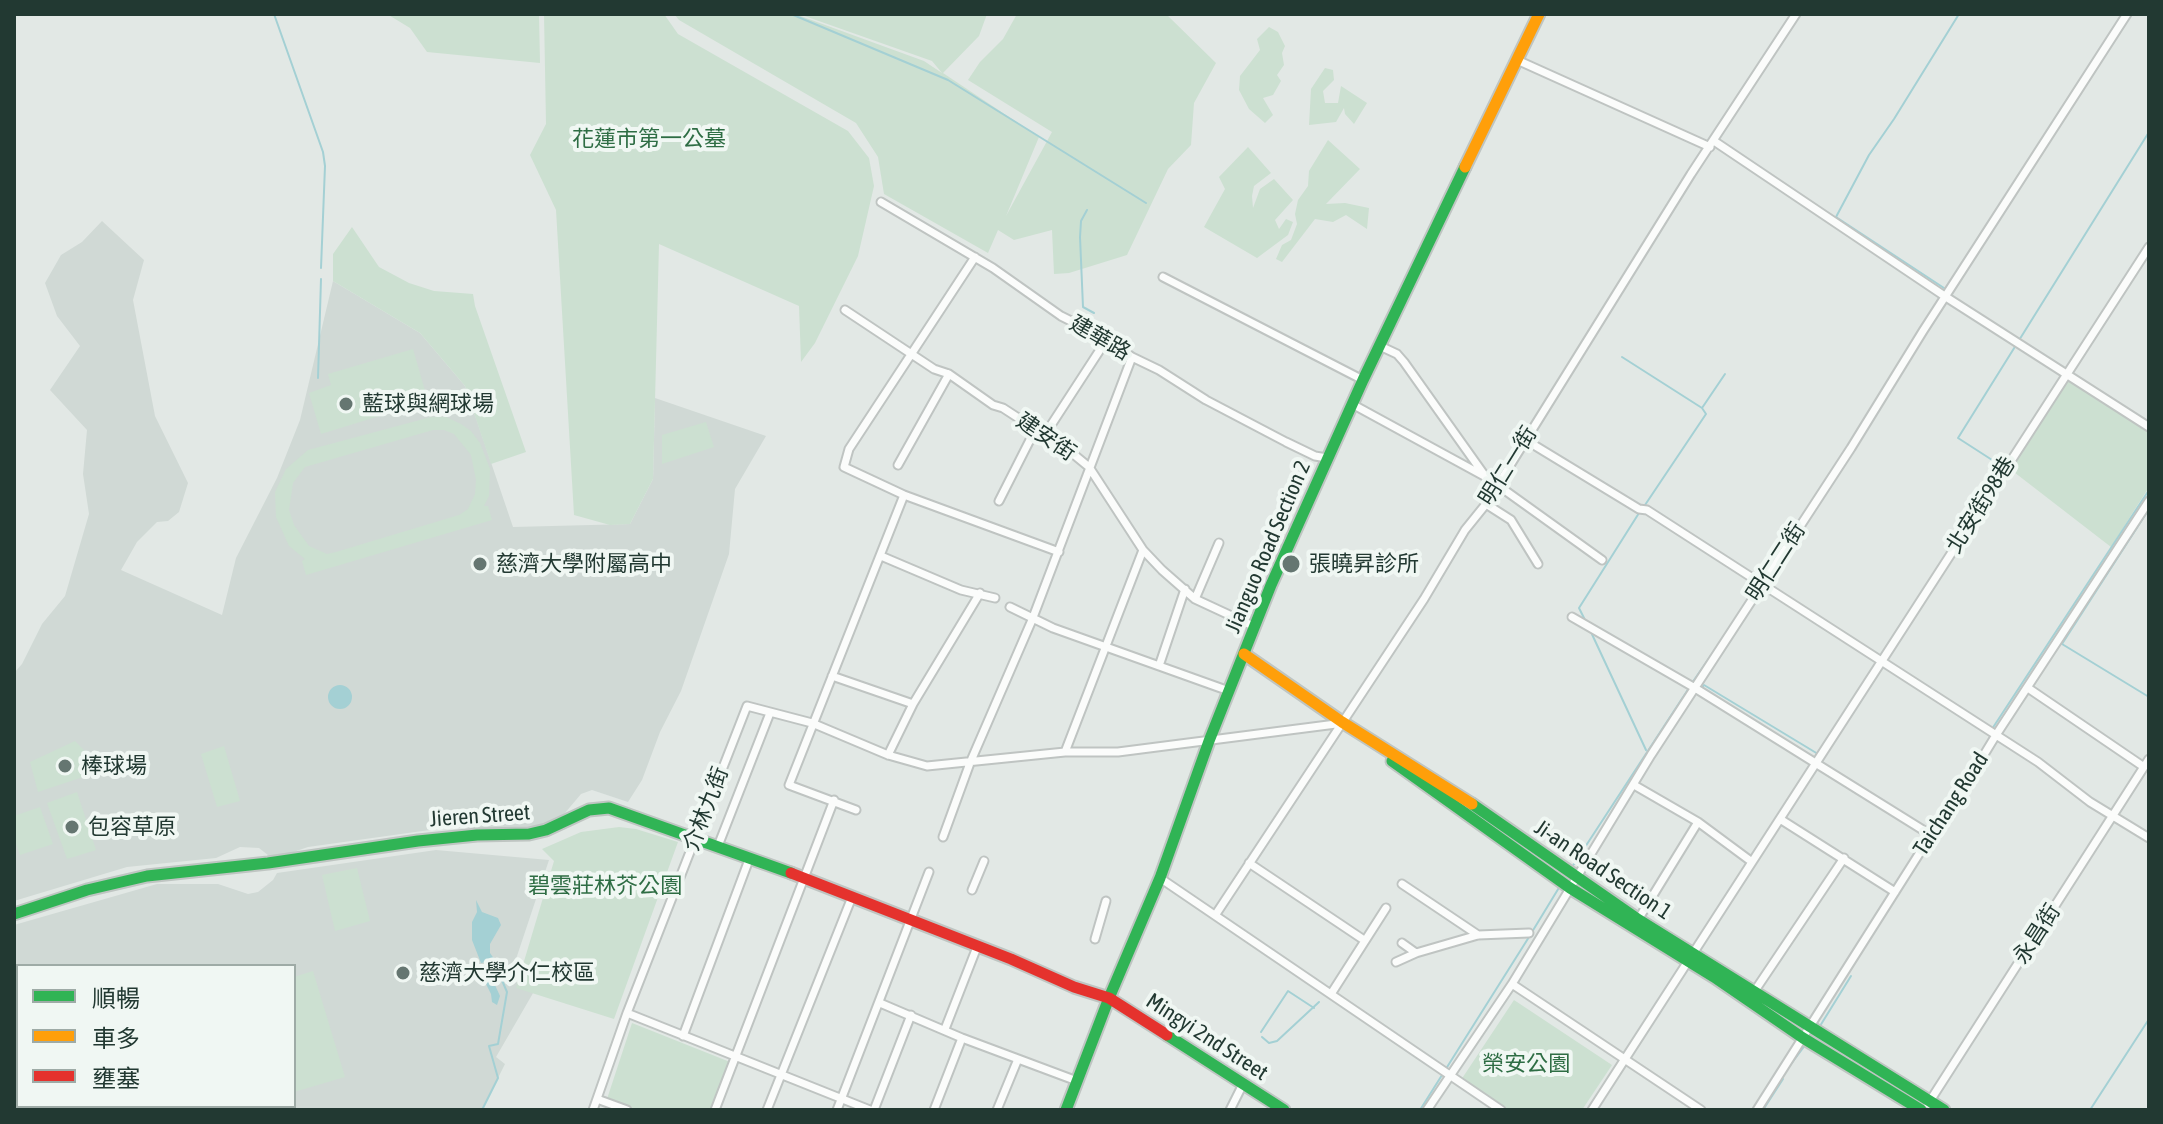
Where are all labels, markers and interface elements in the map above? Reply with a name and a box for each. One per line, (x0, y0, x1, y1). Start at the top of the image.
park label: 花蓮市第一公墓 (572, 126, 726, 152)
street label: 建華路 (1065, 310, 1135, 366)
place label: 藍球與網球場 (362, 391, 494, 417)
marker: 藍球與網球場 (337, 395, 355, 413)
street label: 建安街 (1011, 408, 1081, 466)
street label: 明仁一街 (1473, 422, 1543, 510)
street label: 北安街98巷 (1941, 452, 2021, 558)
street label: Jianguo Road Section 2 (1220, 457, 1316, 637)
street label: 明仁二街 (1741, 518, 1811, 606)
place label: 慈濟大學附屬高中 (496, 551, 672, 577)
place label: 張曉昇診所 (1309, 551, 1419, 577)
marker: 張曉昇診所 (1280, 553, 1302, 575)
marker: 慈濟大學附屬高中 (471, 555, 489, 573)
street label: Taichang Road (1908, 748, 1994, 860)
place label: 棒球場 (81, 753, 147, 779)
marker: 棒球場 (56, 757, 74, 775)
street label: 介林九街 (678, 763, 734, 855)
street label: Jieren Street (429, 799, 531, 833)
place label: 包容草原 (88, 814, 176, 840)
street label: Ji-an Road Section 1 (1529, 814, 1677, 926)
marker: 包容草原 (63, 818, 81, 836)
park label: 碧雲莊林芥公園 (528, 873, 682, 899)
street label: 永昌街 (2008, 899, 2066, 969)
place label: 慈濟大學介仁校區 (419, 960, 595, 986)
legend (16, 964, 296, 1108)
marker: 慈濟大學介仁校區 (394, 964, 412, 982)
text: 順暢 (92, 985, 140, 1012)
street label: Mingyi 2nd Street (1141, 988, 1273, 1086)
text: 車多 (92, 1025, 140, 1052)
park label: 榮安公園 (1482, 1051, 1570, 1077)
text: 壅塞 (92, 1065, 140, 1092)

